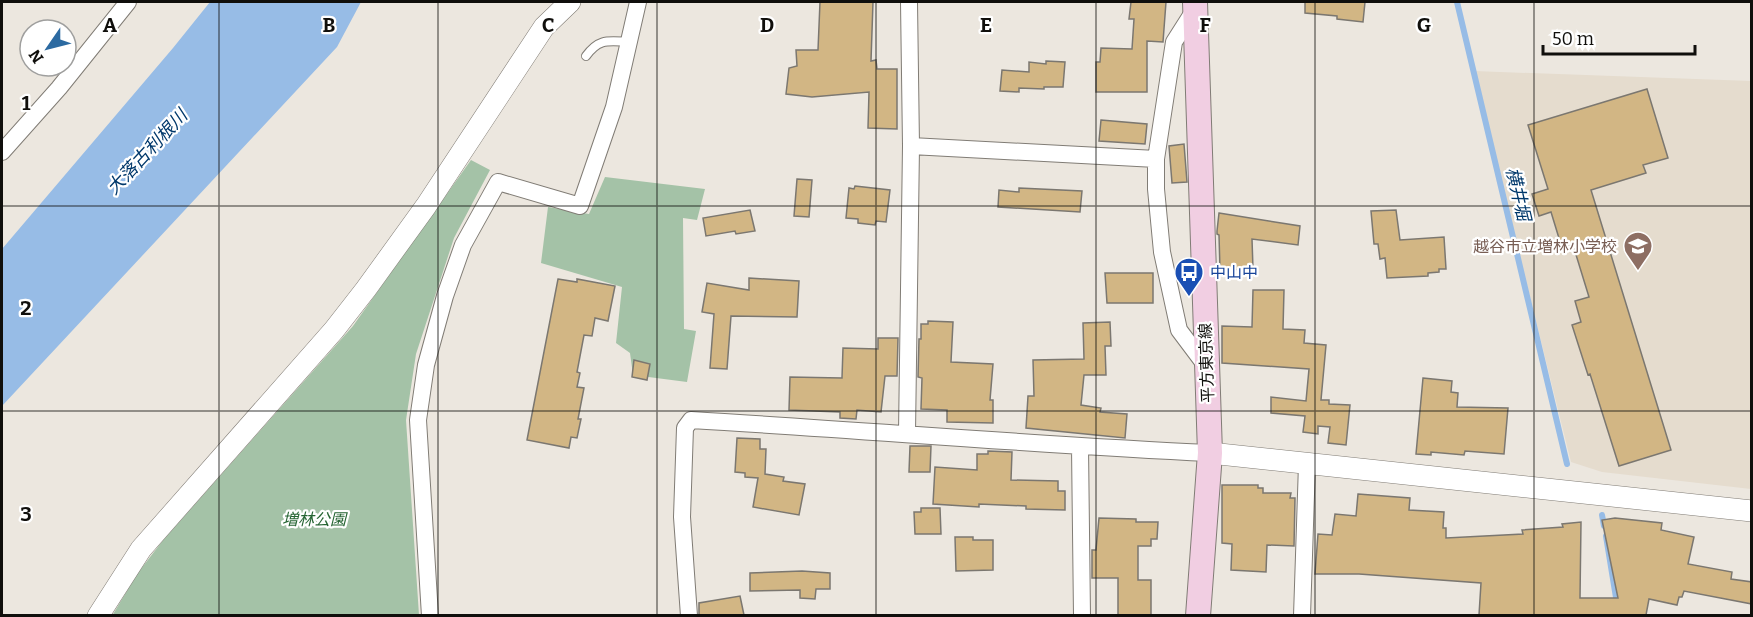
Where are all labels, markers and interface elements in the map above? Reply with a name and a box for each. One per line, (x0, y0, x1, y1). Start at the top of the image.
text: A (103, 13, 118, 37)
text: B (323, 13, 336, 37)
text: C (542, 13, 554, 37)
text: D (760, 13, 774, 37)
text: E (980, 13, 992, 37)
text: F (1199, 13, 1211, 37)
text: G (1417, 13, 1431, 37)
north arrow (18, 18, 78, 78)
scale bar (1543, 18, 1694, 56)
text: 50 m (1552, 28, 1594, 50)
text: N (25, 46, 47, 67)
text: 1 (22, 91, 31, 115)
water label: 大落古利根川 (102, 104, 193, 199)
water label: 横井堀 (1501, 165, 1535, 226)
school or university icon: 越谷市立増林小学校 (1622, 230, 1654, 272)
place label: 越谷市立増林小学校 (1473, 237, 1617, 256)
bus stop icon: 中山中 (1173, 256, 1205, 298)
place label: 中山中 (1210, 263, 1258, 282)
text: 2 (20, 296, 32, 320)
street label: 平方東京線 (1196, 323, 1217, 403)
text: 3 (20, 502, 32, 526)
park label: 増林公園 (282, 510, 348, 529)

